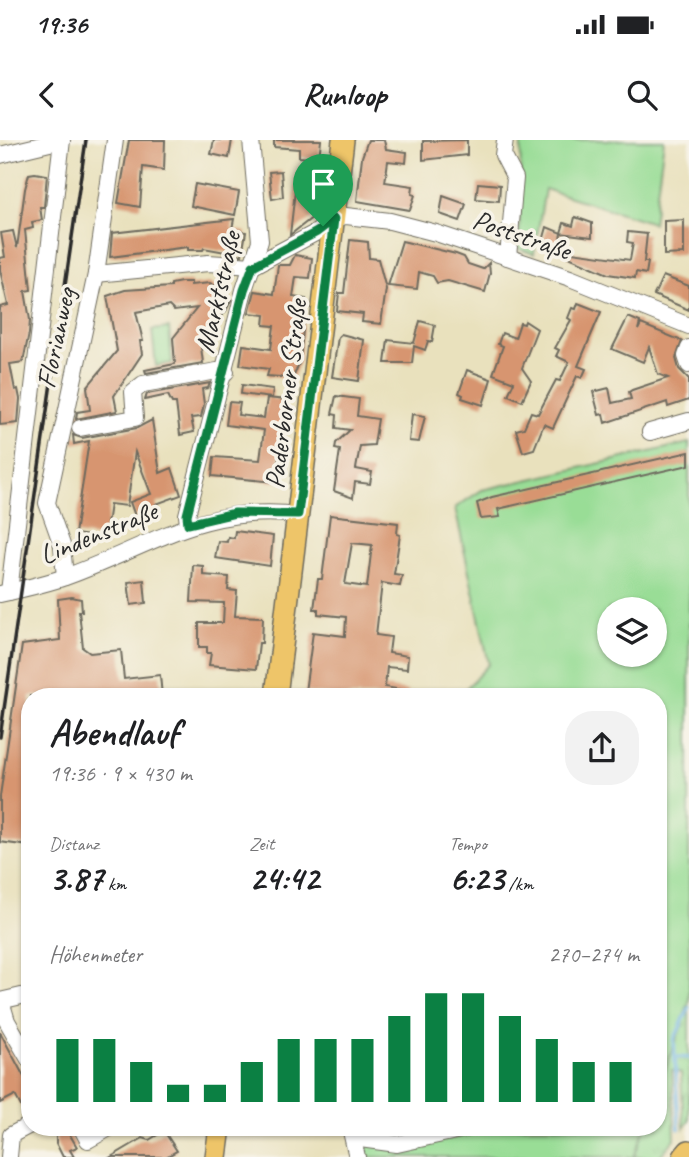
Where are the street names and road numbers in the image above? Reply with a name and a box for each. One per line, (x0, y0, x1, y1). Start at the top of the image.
street label: Poststraße (468, 201, 577, 268)
street label: Marktstraße (187, 226, 249, 356)
street label: Florianweg (28, 283, 84, 391)
street label: Paderborner Straße (257, 296, 315, 490)
street label: Lindenstraße (34, 492, 164, 572)

